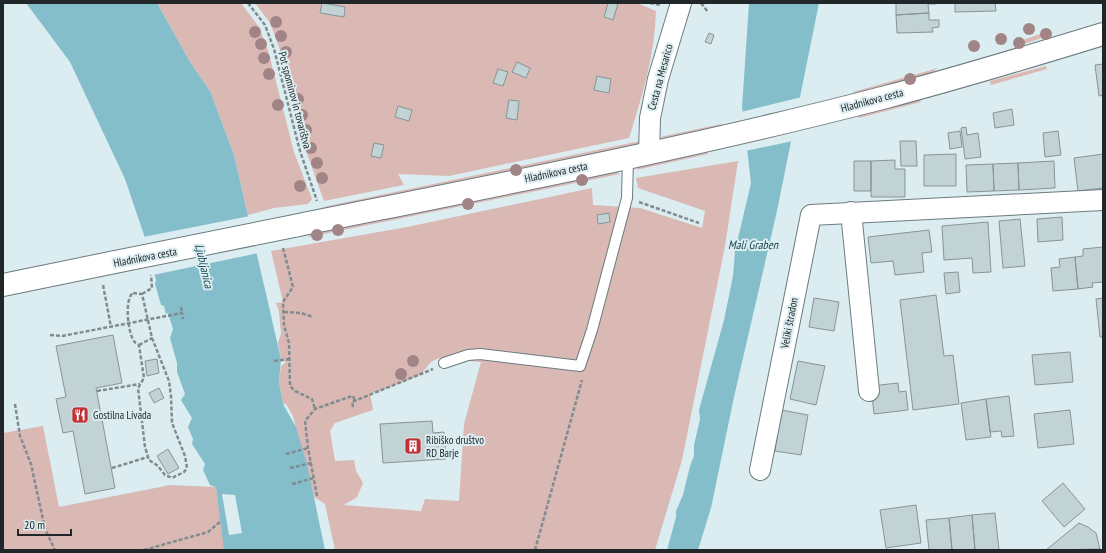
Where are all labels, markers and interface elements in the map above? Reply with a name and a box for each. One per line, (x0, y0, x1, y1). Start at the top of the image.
street label: Cesta na Mesarico (644, 42, 676, 112)
street label: Pot spominov in tovarištva (275, 50, 315, 150)
street label: Hladnikova cesta (839, 85, 905, 115)
street label: Hladnikova cesta (523, 158, 589, 186)
water label: Mali Graben (728, 237, 779, 252)
water label: Ljubljanica (192, 242, 217, 291)
street label: Hladnikova cesta (112, 244, 178, 270)
street label: Veliki štradon (777, 296, 801, 351)
restaurant icon: Gostilna Livada (70, 405, 90, 425)
place label: Gostilna Livada (93, 408, 151, 422)
place label: Ribiško društvo RD Barje (426, 433, 484, 460)
building icon: Ribiško društvo RD Barje (403, 436, 423, 456)
scale bar (18, 511, 71, 537)
text: 20 m (24, 517, 45, 532)

